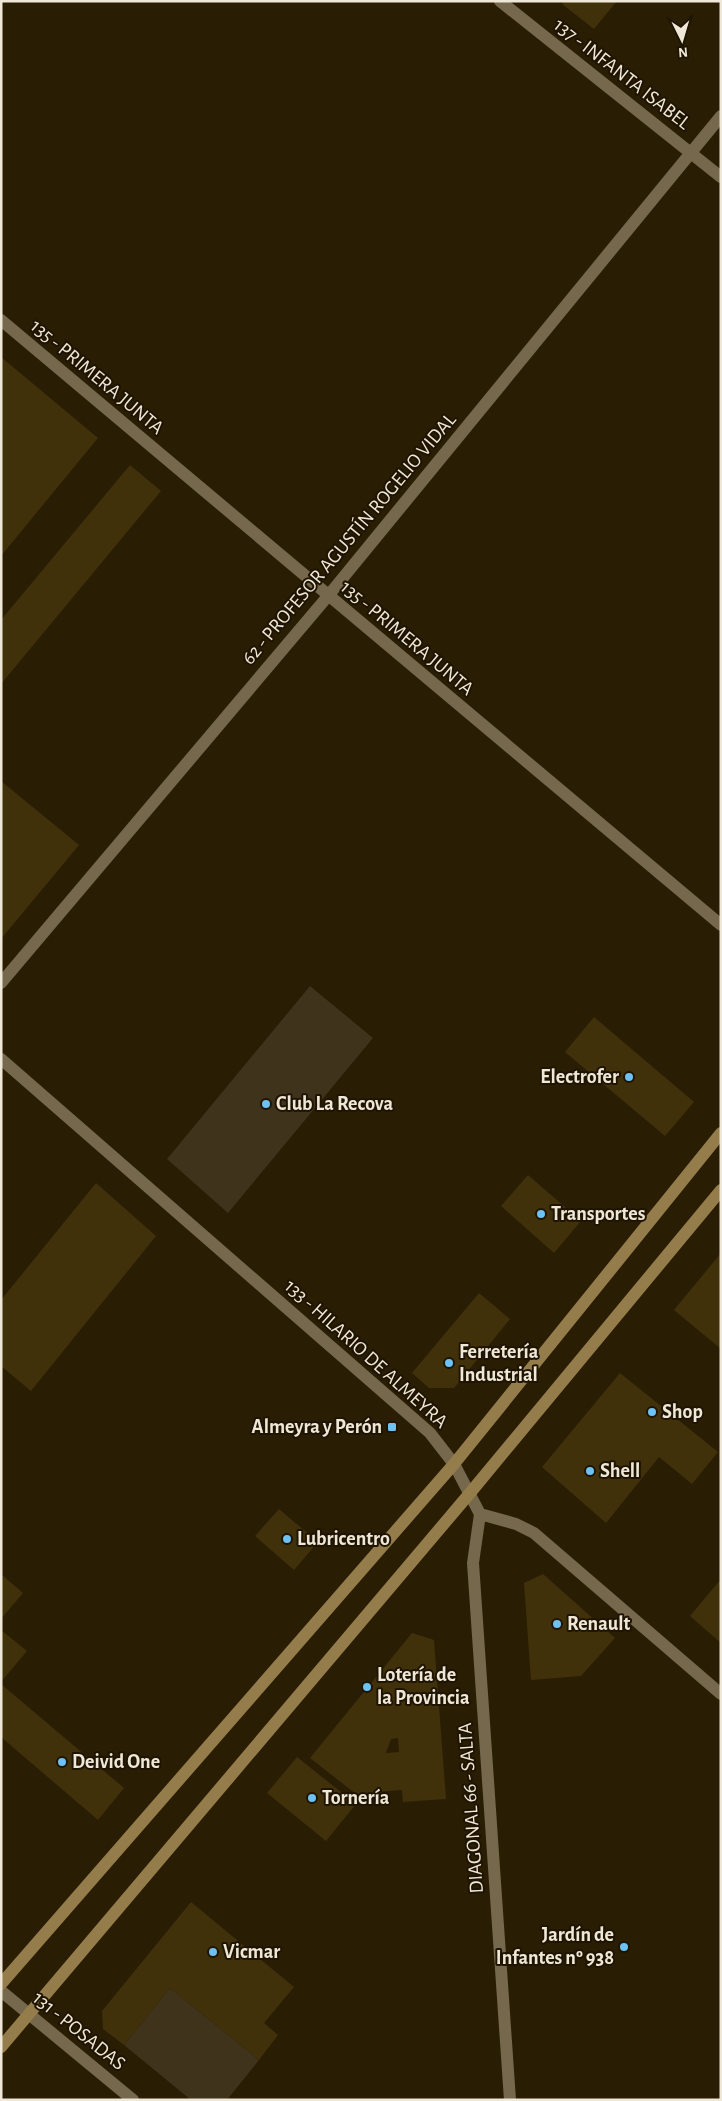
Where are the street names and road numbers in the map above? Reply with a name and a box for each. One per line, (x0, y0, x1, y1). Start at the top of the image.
street label: 137 - INFANTA ISABEL (549, 13, 695, 135)
street label: 135 - PRIMERA JUNTA (27, 316, 168, 439)
street label: 62 - PROFESOR AGUSTÍN ROGELIO VIDAL (237, 409, 460, 668)
street label: 135 - PRIMERA JUNTA (337, 577, 478, 700)
street label: 133 - HILARIO DE ALMEYRA (281, 1276, 452, 1432)
street label: DIAGONAL 66 - SALTA (455, 1721, 487, 1894)
street label: 131 - POSADAS (29, 1988, 129, 2074)

